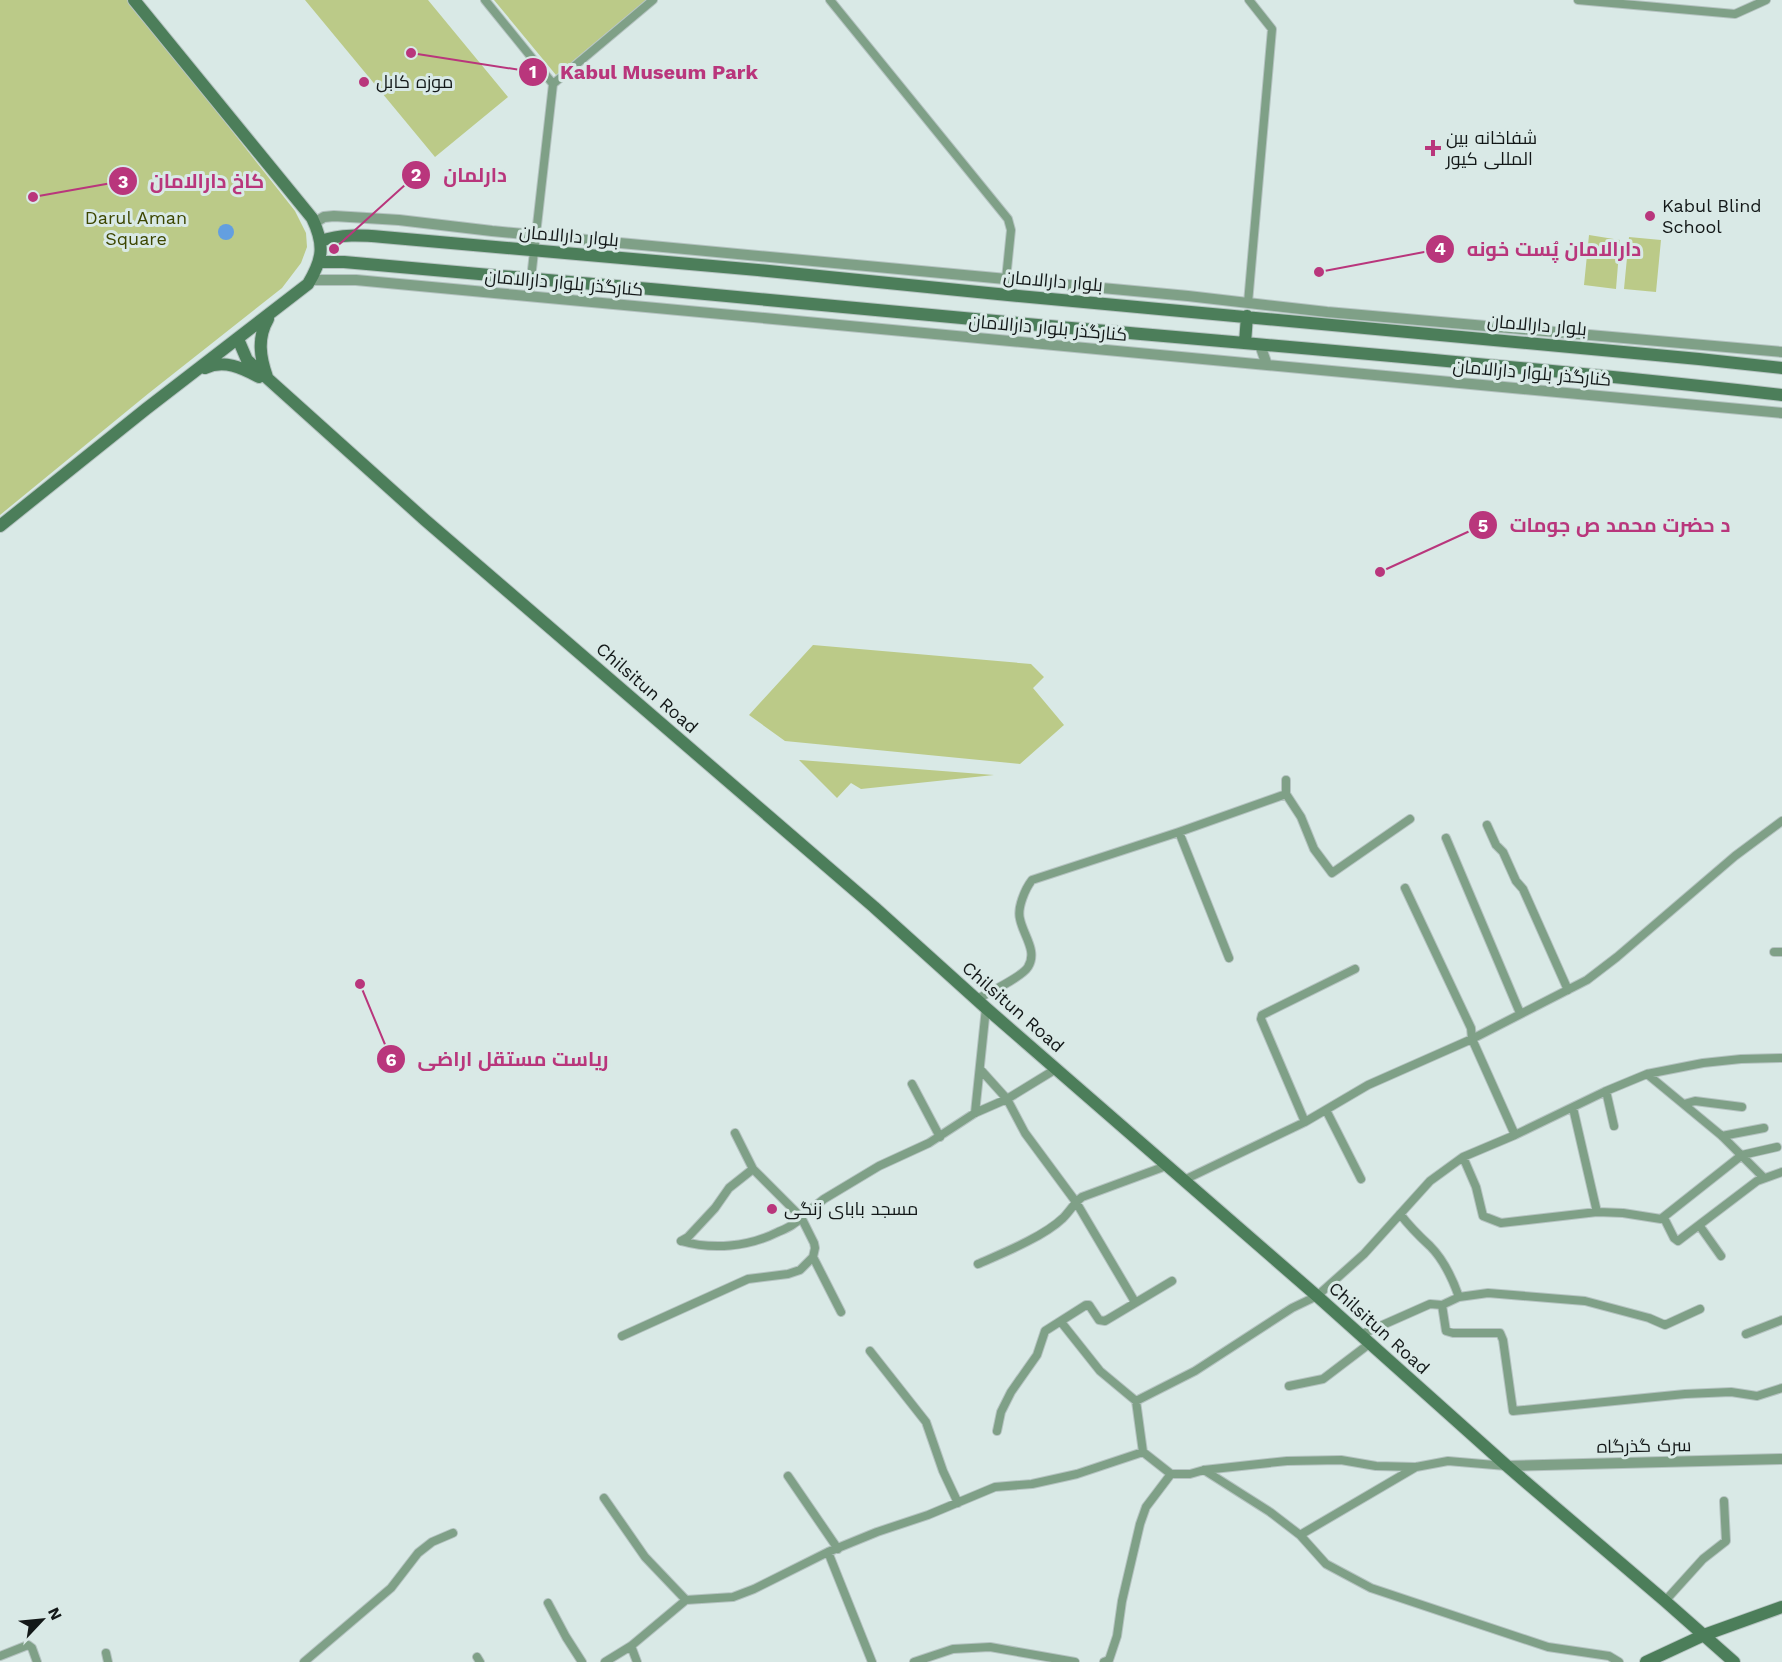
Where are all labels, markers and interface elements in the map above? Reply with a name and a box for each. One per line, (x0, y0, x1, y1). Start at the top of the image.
callout: Kabul Museum Park (518, 53, 771, 91)
text: Kabul Museum Park (560, 60, 758, 84)
text: 1 (529, 61, 537, 82)
place label: موزه کابل (376, 71, 453, 93)
marker: موزه کابل (357, 75, 371, 89)
place label: شفاخانه بین المللی کیور (1445, 127, 1537, 170)
marker: شفاخانه بین المللی کیور (1424, 139, 1442, 157)
callout: دارلمان (401, 156, 519, 194)
callout: کاخ دارالامان (108, 162, 276, 200)
text: دارلمان (443, 163, 507, 187)
text: 2 (411, 164, 421, 185)
text: کاخ دارالامان (150, 169, 264, 195)
text: 3 (118, 171, 128, 192)
place label: Kabul Blind School (1662, 195, 1762, 237)
park label: Darul Aman Square (85, 207, 187, 249)
marker: Kabul Blind School (1643, 209, 1657, 223)
street label: بلوار دارالامان (518, 221, 620, 251)
callout: دارالامان پُست خونه (1425, 230, 1654, 268)
text: دارالامان پُست خونه (1467, 237, 1641, 263)
text: 4 (1434, 238, 1446, 259)
street label: کنارگذر بلوار دارالامان (484, 265, 644, 301)
street label: بلوار دارالامان (1002, 266, 1104, 296)
street label: کنارگذر بلوار دارالامان (968, 310, 1128, 346)
street label: بلوار دارالامان (1486, 310, 1588, 340)
street label: کنارگذر بلوار دارالامان (1452, 355, 1612, 391)
callout: د حضرت محمد ص جومات (1468, 506, 1743, 544)
text: د حضرت محمد ص جومات (1510, 513, 1730, 537)
text: 5 (1478, 515, 1488, 536)
street label: Chilsitun Road (592, 638, 702, 738)
street label: Chilsitun Road (958, 957, 1068, 1057)
callout: ریاست مستقل اراضی (376, 1040, 621, 1078)
text: ریاست مستقل اراضی (418, 1047, 608, 1071)
text: 6 (385, 1049, 397, 1070)
place label: مسجد بابای زنگی (784, 1198, 918, 1220)
marker: مسجد بابای زنگی (765, 1202, 779, 1216)
street label: Chilsitun Road (1325, 1277, 1434, 1378)
street label: سرک گذرگاه (1596, 1434, 1692, 1458)
north arrow (12, 1590, 72, 1650)
text: N (44, 1604, 66, 1623)

